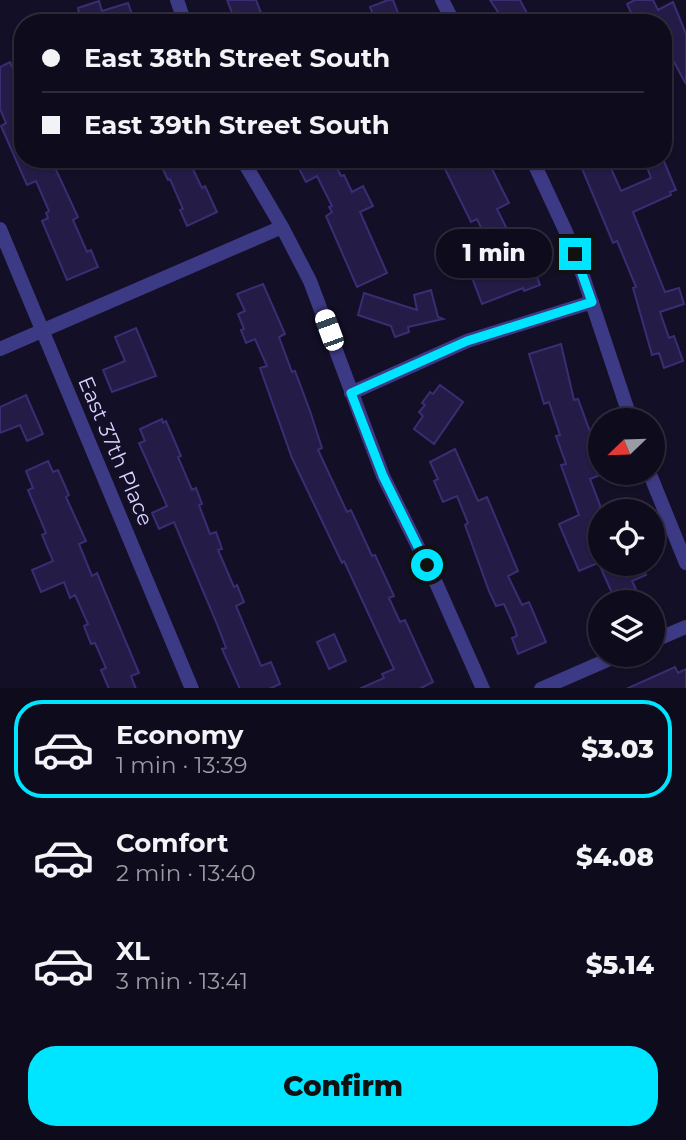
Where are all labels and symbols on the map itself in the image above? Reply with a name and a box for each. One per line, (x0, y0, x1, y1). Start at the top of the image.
callout: 1 min (435, 230, 550, 278)
route end (559, 238, 591, 270)
car (312, 307, 347, 353)
street label: East 37th Place (73, 373, 159, 529)
north arrow (588, 408, 665, 485)
route start (411, 549, 443, 581)

